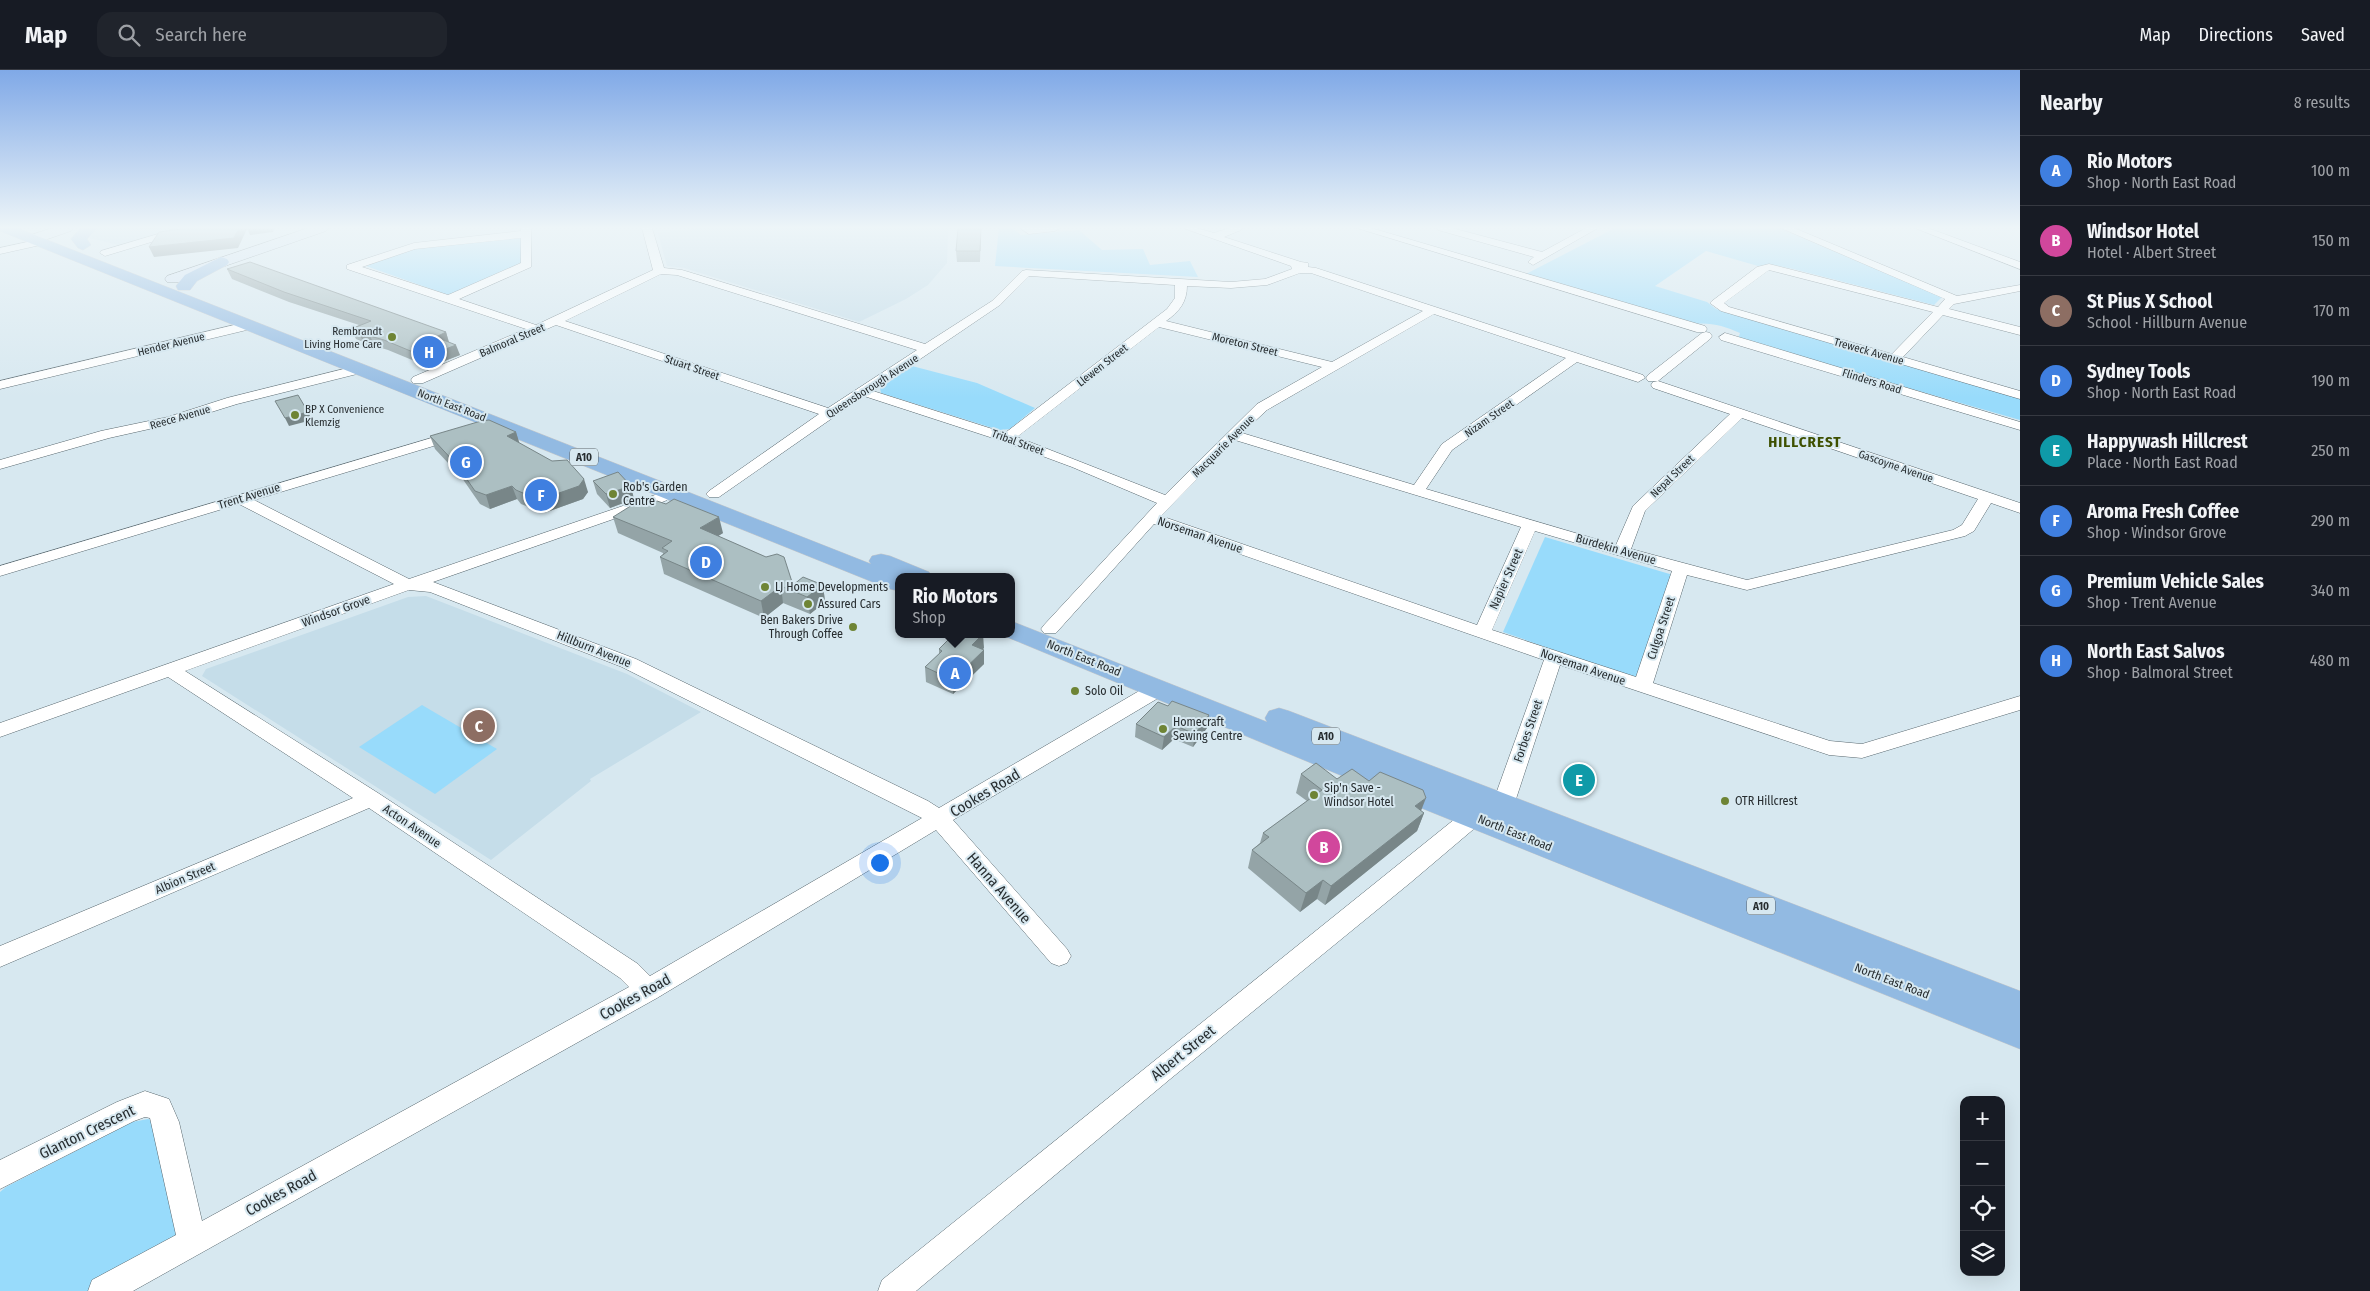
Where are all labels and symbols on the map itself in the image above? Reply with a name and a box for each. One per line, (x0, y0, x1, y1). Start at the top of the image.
street label: Balmoral Street (478, 321, 547, 360)
place label: Rembrandt Living Home Care (304, 325, 382, 351)
street label: Hender Avenue (136, 330, 206, 359)
street label: Moreton Street (1211, 330, 1279, 359)
marker: Rembrandt Living Home Care (386, 331, 398, 343)
pin: H (413, 333, 445, 371)
street label: Treweck Avenue (1833, 335, 1905, 368)
street label: Llewen Street (1074, 341, 1131, 389)
street label: Stuart Street (663, 352, 721, 383)
street label: Queensborough Avenue (824, 352, 921, 421)
street label: Flinders Road (1841, 366, 1903, 397)
street label: North East Road (416, 386, 488, 424)
street label: Nizam Street (1462, 396, 1517, 440)
street label: Reece Avenue (148, 403, 212, 432)
place label: BP X Convenience Klemzig (305, 403, 384, 429)
marker: BP X Convenience Klemzig (289, 409, 301, 421)
street label: Macquarie Avenue (1190, 413, 1257, 480)
street label: Tribal Street (990, 427, 1046, 458)
district label: HILLCREST (1768, 433, 1842, 451)
pin: G (450, 443, 482, 481)
road number: A10 (570, 448, 598, 466)
street label: Gascoyne Avenue (1857, 448, 1935, 485)
street label: Nepal Street (1648, 452, 1697, 500)
pin: F (525, 476, 557, 514)
street label: Trent Avenue (216, 480, 282, 512)
place label: Rob's Garden Centre (623, 480, 687, 508)
marker: Rob's Garden Centre (607, 488, 619, 500)
street label: Norseman Avenue (1156, 514, 1244, 556)
street label: Burdekin Avenue (1574, 531, 1658, 567)
pin: D (690, 543, 722, 581)
street label: Napier Street (1486, 546, 1526, 612)
place label: LJ Home Developments (775, 580, 888, 594)
marker: LJ Home Developments (759, 581, 771, 593)
street label: Windsor Grove (300, 592, 372, 630)
street label: Culgoa Street (1644, 595, 1678, 661)
place label: Assured Cars (818, 597, 881, 611)
marker: Assured Cars (802, 598, 814, 610)
place label: Ben Bakers Drive Through Coffee (760, 613, 843, 641)
marker: Ben Bakers Drive Through Coffee (847, 621, 859, 633)
street label: Hillburn Avenue (555, 628, 633, 670)
street label: North East Road (1045, 637, 1123, 679)
street label: Norseman Avenue (1539, 646, 1627, 688)
pin: A (939, 654, 971, 692)
place label: Solo Oil (1085, 684, 1123, 698)
marker: Solo Oil (1069, 685, 1081, 697)
street label: Forbes Street (1511, 698, 1545, 764)
pin: C (463, 707, 495, 745)
place label: Homecraft Sewing Centre (1173, 715, 1242, 743)
marker: Homecraft Sewing Centre (1157, 723, 1169, 735)
road number: A10 (1312, 728, 1340, 744)
pin: E (1563, 761, 1595, 799)
street label: Cookes Road (947, 765, 1023, 821)
place label: Sip'n Save - Windsor Hotel (1324, 781, 1394, 809)
marker: Sip'n Save - Windsor Hotel (1308, 789, 1320, 801)
place label: OTR Hillcrest (1735, 794, 1798, 808)
marker: OTR Hillcrest (1719, 795, 1731, 807)
street label: Acton Avenue (380, 802, 444, 850)
street label: North East Road (1476, 812, 1554, 854)
pin: B (1308, 828, 1340, 866)
street label: Hanna Avenue (963, 849, 1035, 927)
your location (867, 850, 893, 876)
street label: Albion Street (153, 859, 217, 897)
road number: A10 (1747, 898, 1775, 914)
street label: North East Road (1853, 960, 1931, 1002)
street label: Cookes Road (596, 970, 674, 1024)
street label: Albert Street (1147, 1021, 1219, 1084)
street label: Glanton Crescent (36, 1101, 138, 1163)
street label: Cookes Road (242, 1166, 320, 1220)

